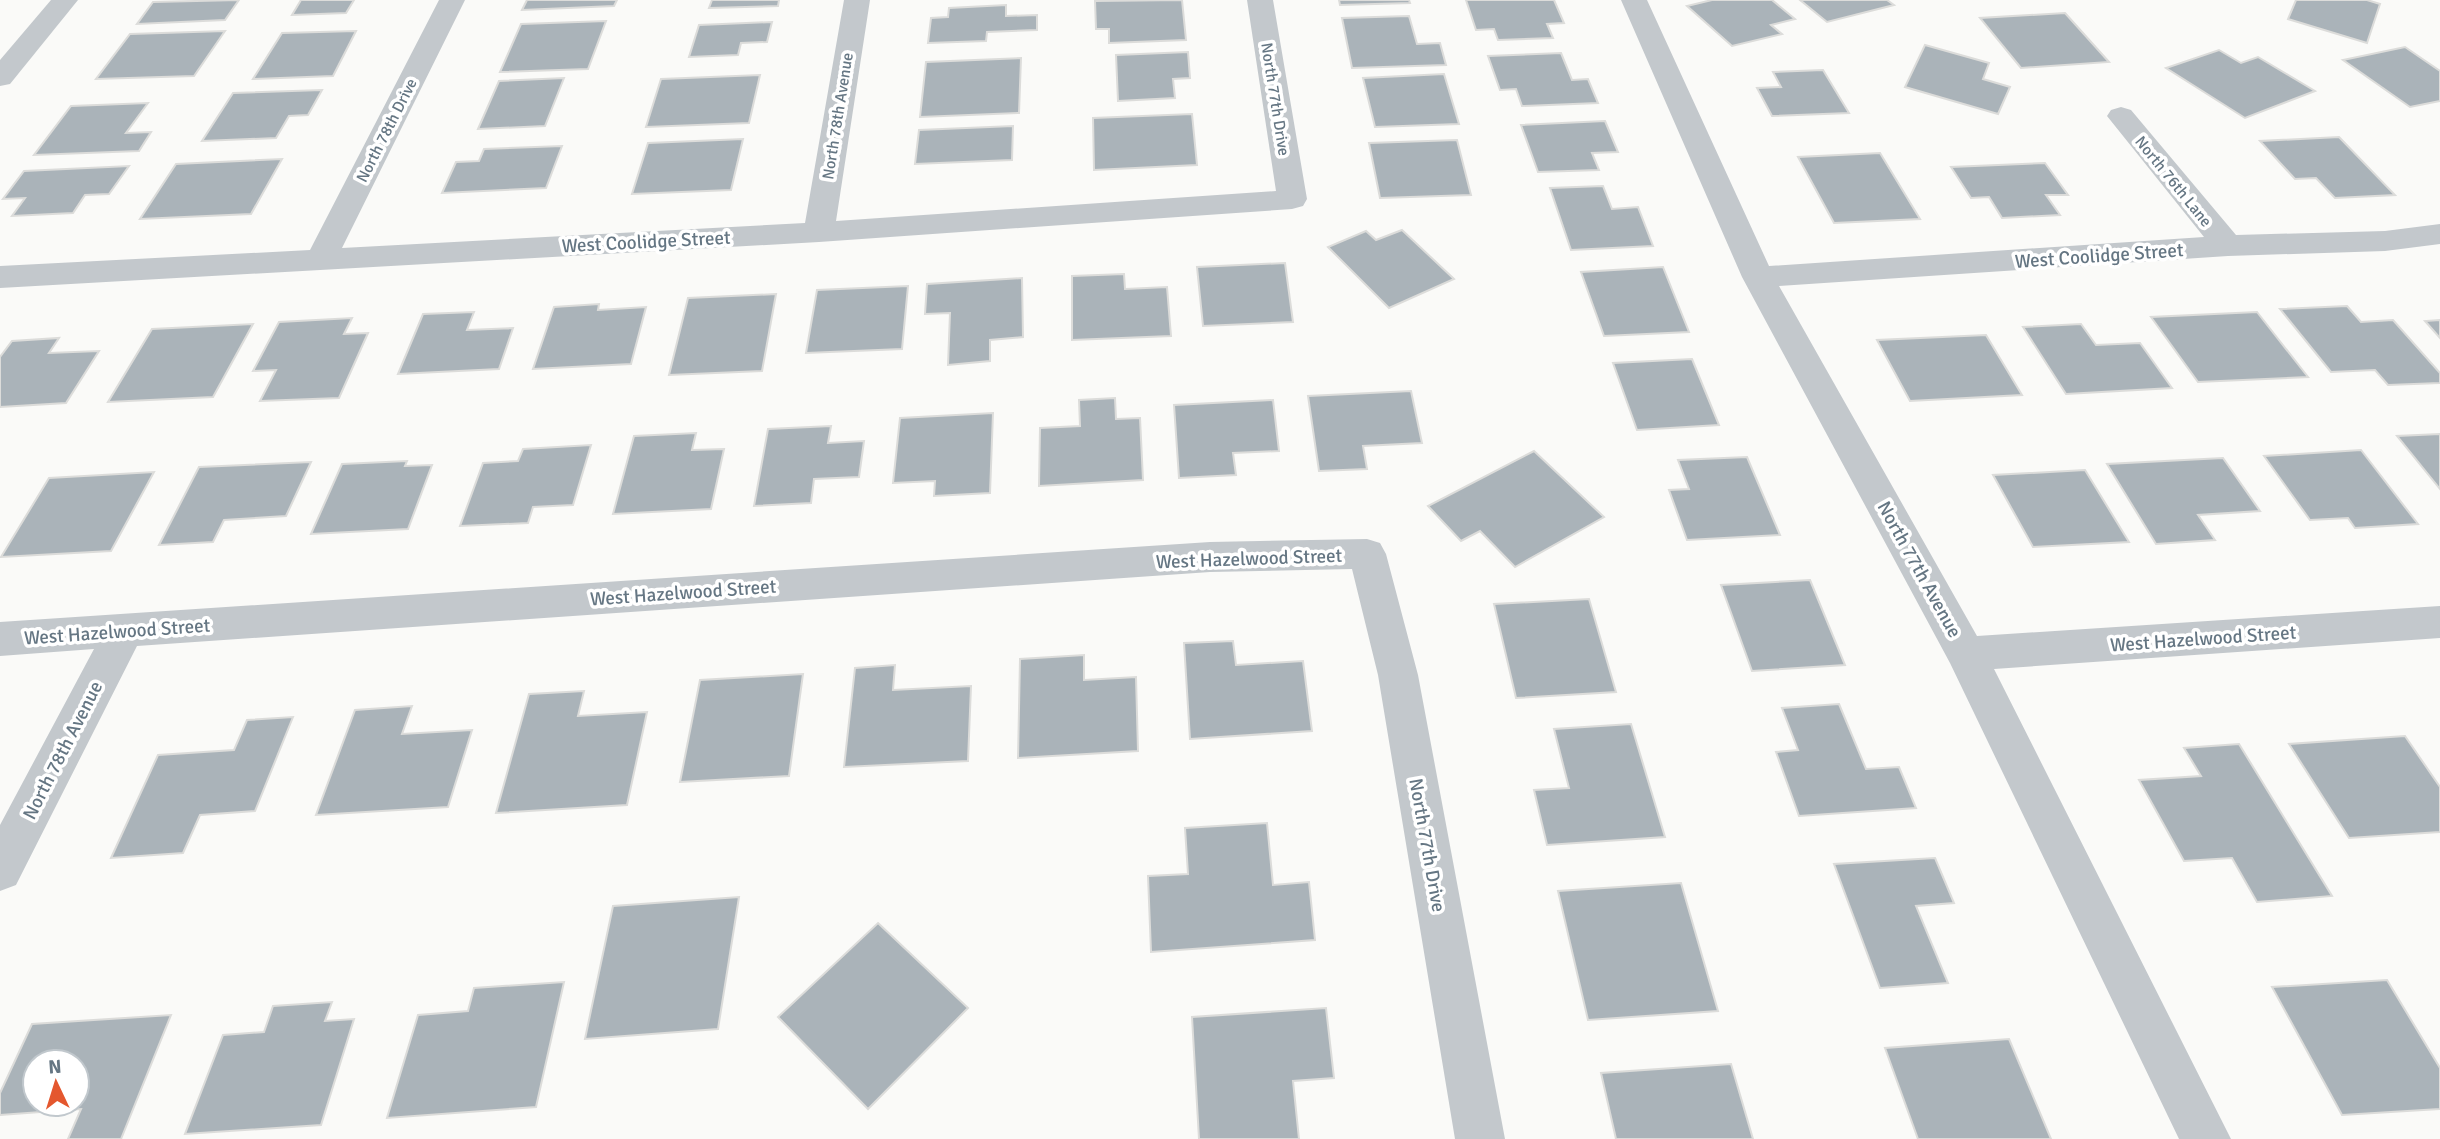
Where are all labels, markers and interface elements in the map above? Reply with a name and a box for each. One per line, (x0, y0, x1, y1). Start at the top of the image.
street label: North 77th Drive (1256, 41, 1294, 157)
street label: North 78th Avenue (818, 51, 858, 181)
street label: North 78th Drive (352, 75, 422, 186)
street label: North 76th Lane (2130, 132, 2216, 231)
street label: West Coolidge Street (561, 226, 731, 258)
street label: West Coolidge Street (2014, 238, 2185, 274)
street label: North 77th Avenue (1872, 497, 1967, 642)
street label: West Hazelwood Street (1155, 544, 1343, 574)
street label: West Hazelwood Street (589, 574, 777, 611)
street label: West Hazelwood Street (23, 613, 211, 650)
street label: West Hazelwood Street (2109, 620, 2297, 657)
street label: North 78th Avenue (18, 677, 108, 824)
street label: North 77th Drive (1403, 776, 1451, 914)
north arrow (21, 1048, 91, 1118)
text: N (47, 1055, 62, 1079)

